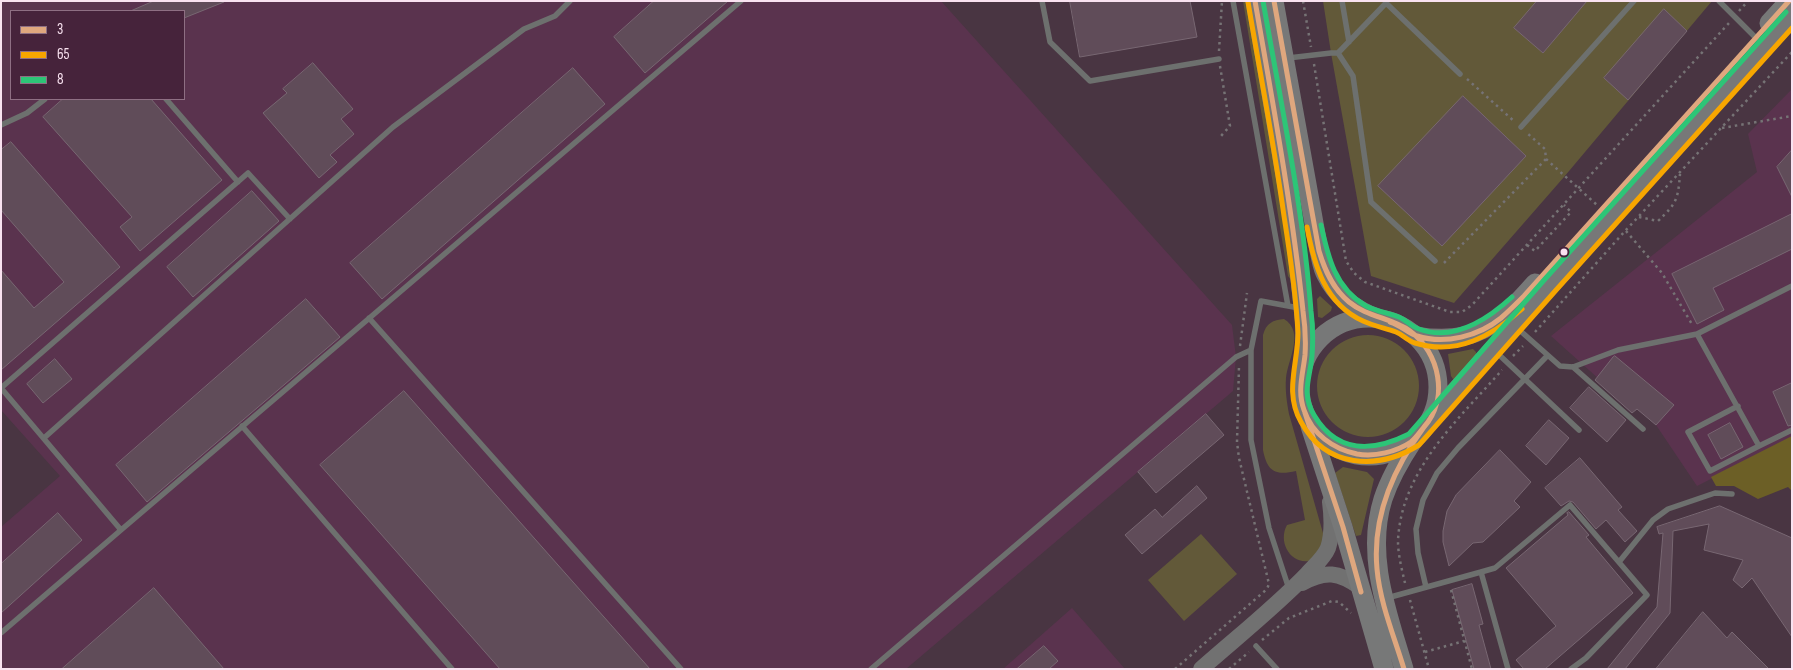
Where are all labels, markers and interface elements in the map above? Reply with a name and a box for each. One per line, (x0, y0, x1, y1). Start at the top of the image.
legend (10, 10, 185, 100)
text: 3 (57, 20, 63, 39)
text: 65 (57, 45, 70, 64)
text: 8 (57, 70, 64, 89)
unlabelled marker (1559, 247, 1569, 257)

